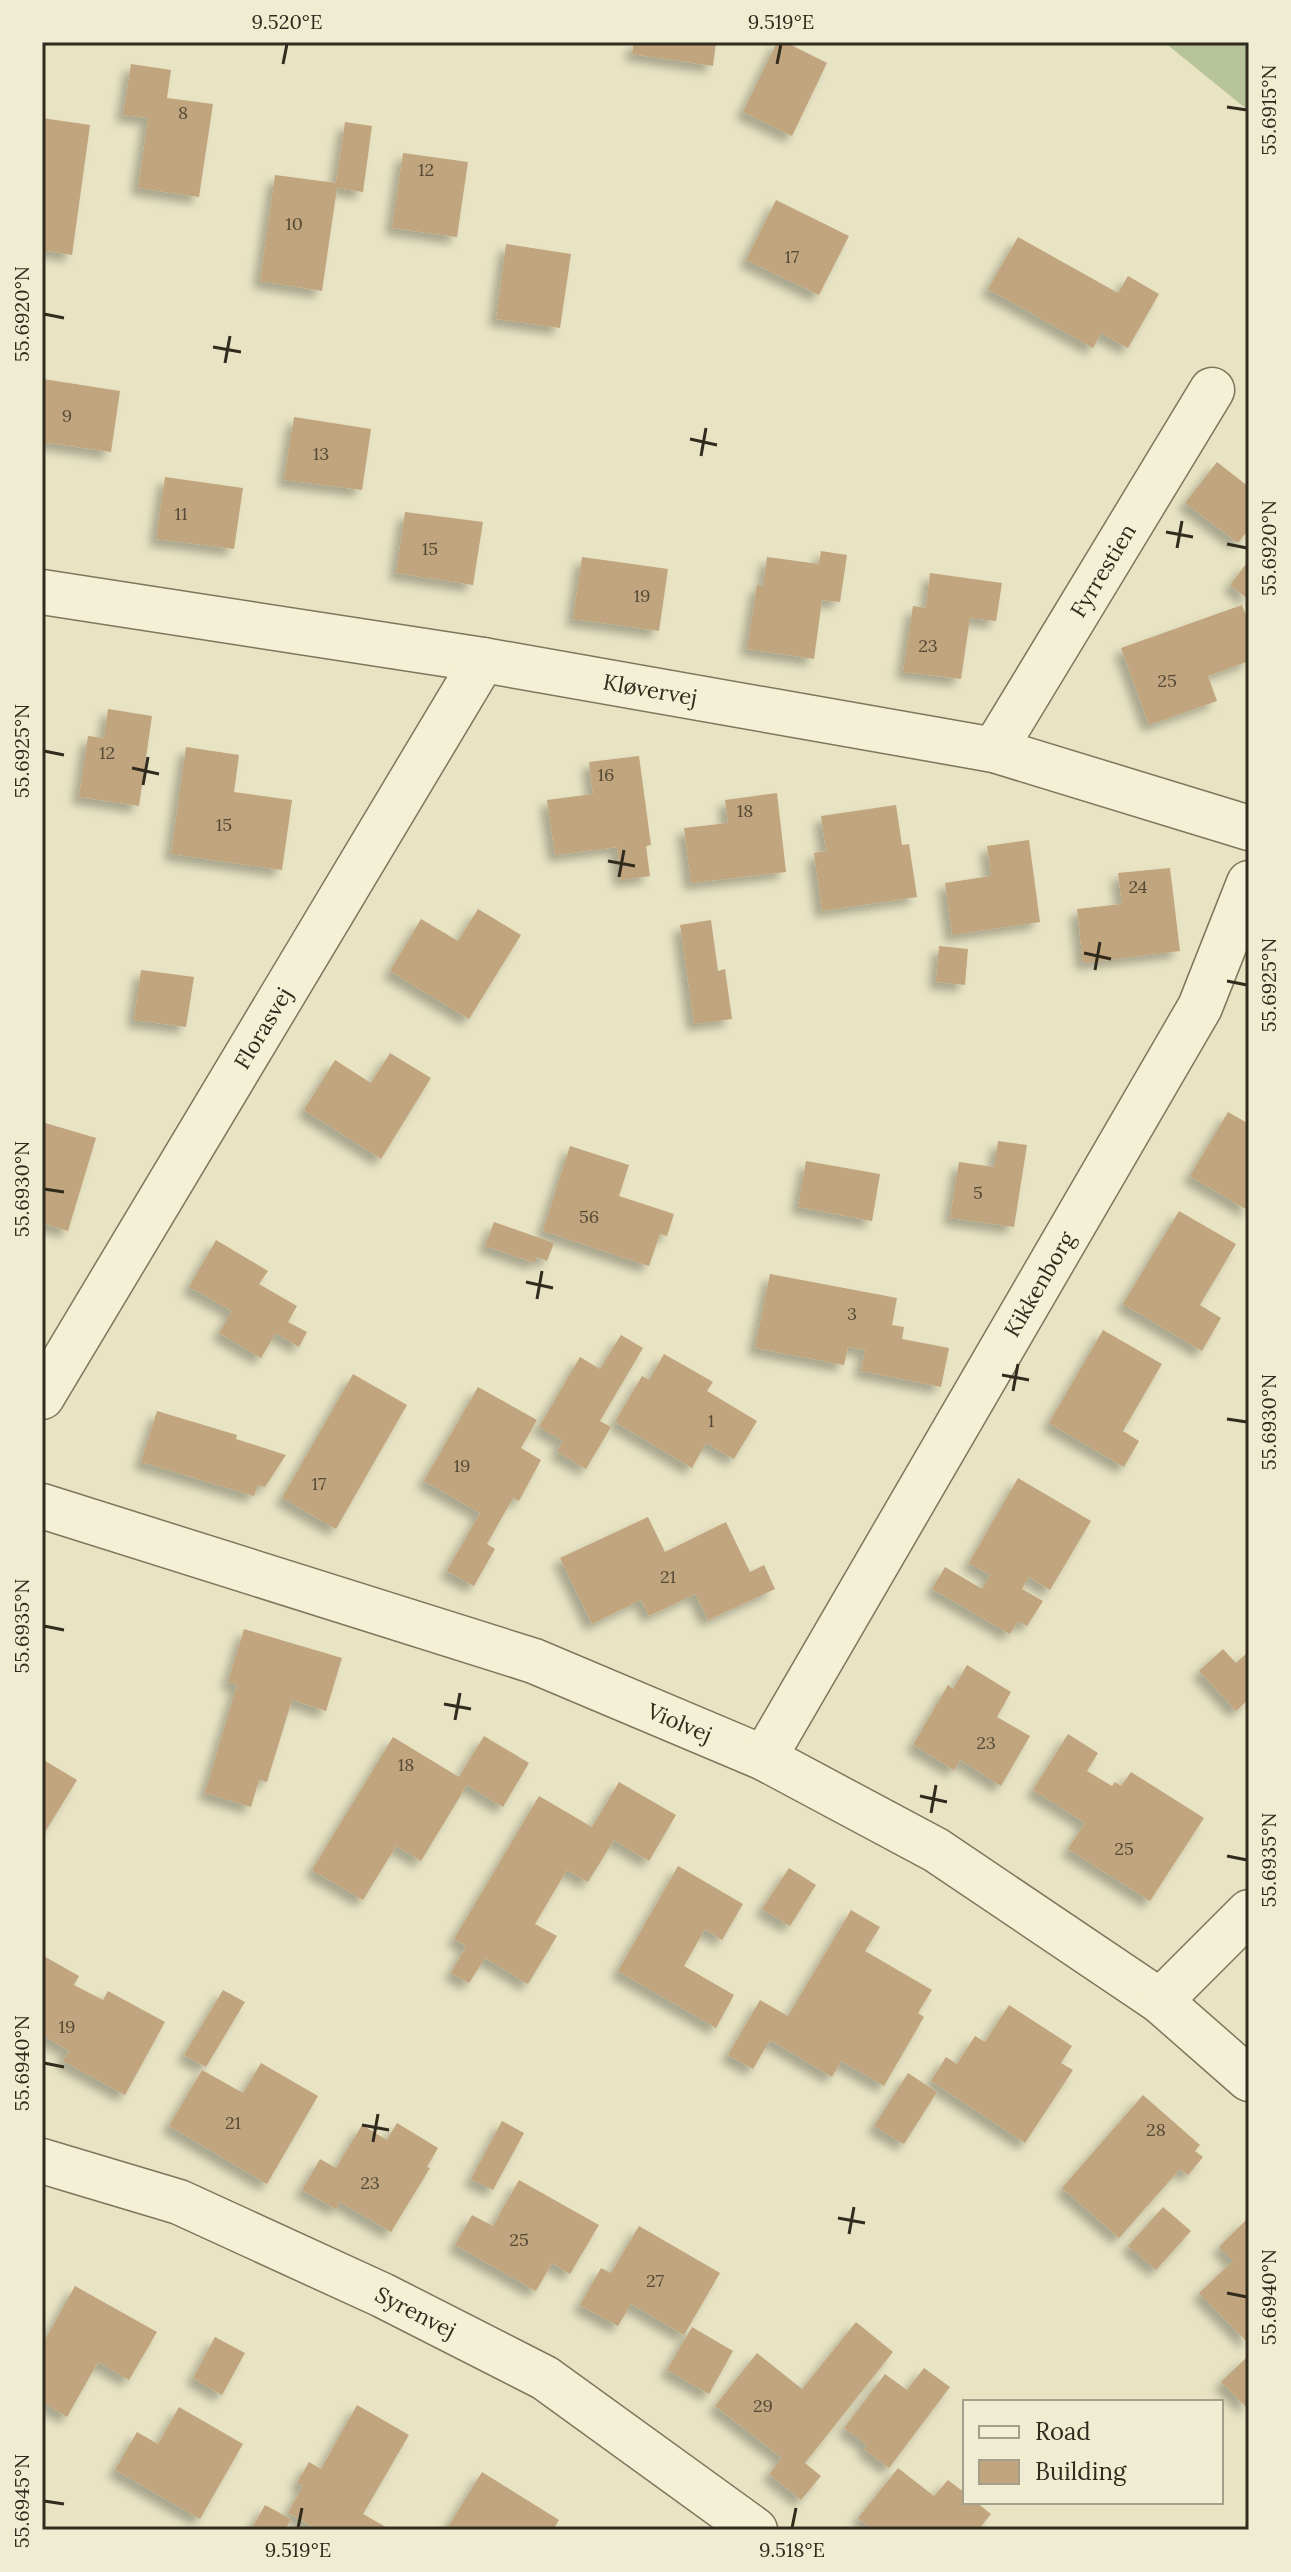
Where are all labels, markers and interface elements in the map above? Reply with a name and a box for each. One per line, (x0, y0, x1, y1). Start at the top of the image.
text: 9.520°E (252, 9, 322, 34)
text: 9.519°E (748, 9, 814, 34)
text: 55.6915°N (1256, 64, 1281, 156)
house number: 8 (178, 101, 188, 124)
house number: 12 (418, 158, 434, 181)
house number: 10 (285, 212, 303, 235)
house number: 17 (785, 245, 799, 268)
text: 55.6920°N (9, 266, 34, 362)
house number: 9 (62, 404, 72, 427)
house number: 13 (313, 442, 329, 465)
text: 55.6920°N (1256, 500, 1281, 596)
house number: 11 (174, 502, 188, 525)
street label: Fyrrestien (1064, 518, 1142, 622)
house number: 15 (422, 537, 438, 560)
house number: 19 (634, 584, 650, 607)
house number: 23 (918, 634, 938, 657)
street label: Kløvervej (601, 667, 699, 711)
house number: 25 (1157, 669, 1177, 692)
text: 55.6925°N (9, 704, 34, 798)
house number: 12 (99, 741, 115, 764)
house number: 16 (598, 763, 614, 786)
house number: 18 (737, 799, 753, 822)
house number: 15 (216, 813, 232, 836)
house number: 24 (1128, 875, 1148, 898)
text: 55.6925°N (1256, 938, 1281, 1032)
street label: Florasvej (228, 982, 298, 1074)
text: 55.6930°N (9, 1141, 34, 1237)
house number: 5 (973, 1181, 983, 1204)
house number: 56 (579, 1205, 599, 1228)
street label: Kikkenborg (998, 1226, 1081, 1342)
house number: 3 (847, 1302, 857, 1325)
text: 55.6930°N (1256, 1374, 1281, 1470)
house number: 1 (708, 1409, 714, 1432)
house number: 19 (454, 1454, 470, 1477)
house number: 17 (312, 1472, 326, 1495)
house number: 21 (660, 1565, 676, 1588)
text: 55.6935°N (9, 1578, 34, 1674)
street label: Violvej (642, 1696, 716, 1749)
house number: 23 (976, 1731, 996, 1754)
house number: 18 (398, 1753, 414, 1776)
text: 55.6935°N (1256, 1812, 1281, 1908)
house number: 25 (1114, 1837, 1134, 1860)
text: 55.6940°N (9, 2015, 34, 2111)
house number: 19 (59, 2015, 75, 2038)
house number: 21 (225, 2111, 241, 2134)
house number: 28 (1146, 2118, 1166, 2141)
house number: 23 (360, 2171, 380, 2194)
house number: 25 (509, 2228, 529, 2251)
text: 55.6940°N (1256, 2249, 1281, 2345)
house number: 27 (646, 2269, 664, 2292)
street label: Syrenvej (370, 2280, 461, 2344)
house number: 29 (753, 2394, 773, 2417)
legend (963, 2400, 1223, 2504)
text: Road (1035, 2416, 1091, 2447)
text: 55.6945°N (9, 2454, 34, 2548)
text: Building (1035, 2456, 1127, 2487)
text: 9.519°E (265, 2537, 331, 2562)
text: 9.518°E (759, 2537, 825, 2562)

